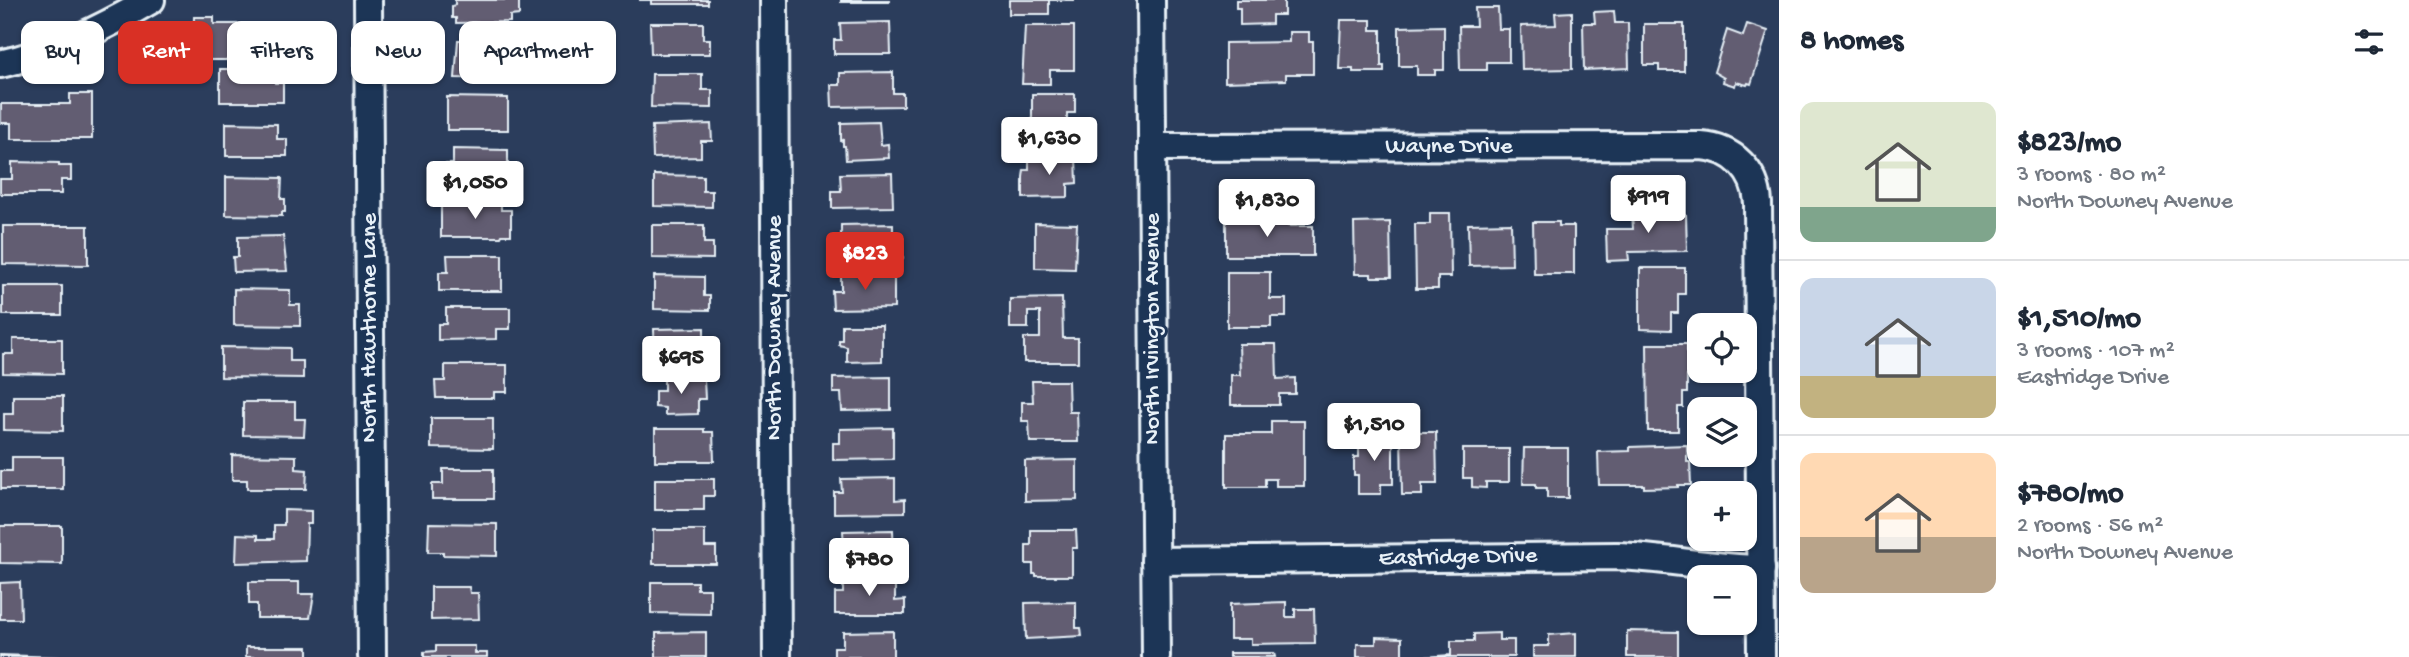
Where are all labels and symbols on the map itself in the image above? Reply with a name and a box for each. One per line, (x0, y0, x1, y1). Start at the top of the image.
pin: $1,630 (992, 118, 1106, 177)
street label: Wayne Drive (1385, 133, 1513, 162)
pin: $1,050 (418, 162, 532, 221)
pin: $919 (1607, 176, 1689, 235)
pin: $1,830 (1210, 180, 1324, 239)
street label: North Hawthorne Lane (356, 213, 385, 443)
street label: North Irvington Avenue (1139, 213, 1168, 445)
street label: North Downey Avenue (761, 215, 790, 441)
pin: $823 (824, 232, 906, 292)
pin: $695 (640, 336, 722, 396)
pin: $1,510 (1317, 404, 1431, 463)
pin: $780 (828, 538, 910, 598)
street label: Eastridge Drive (1378, 542, 1538, 574)

